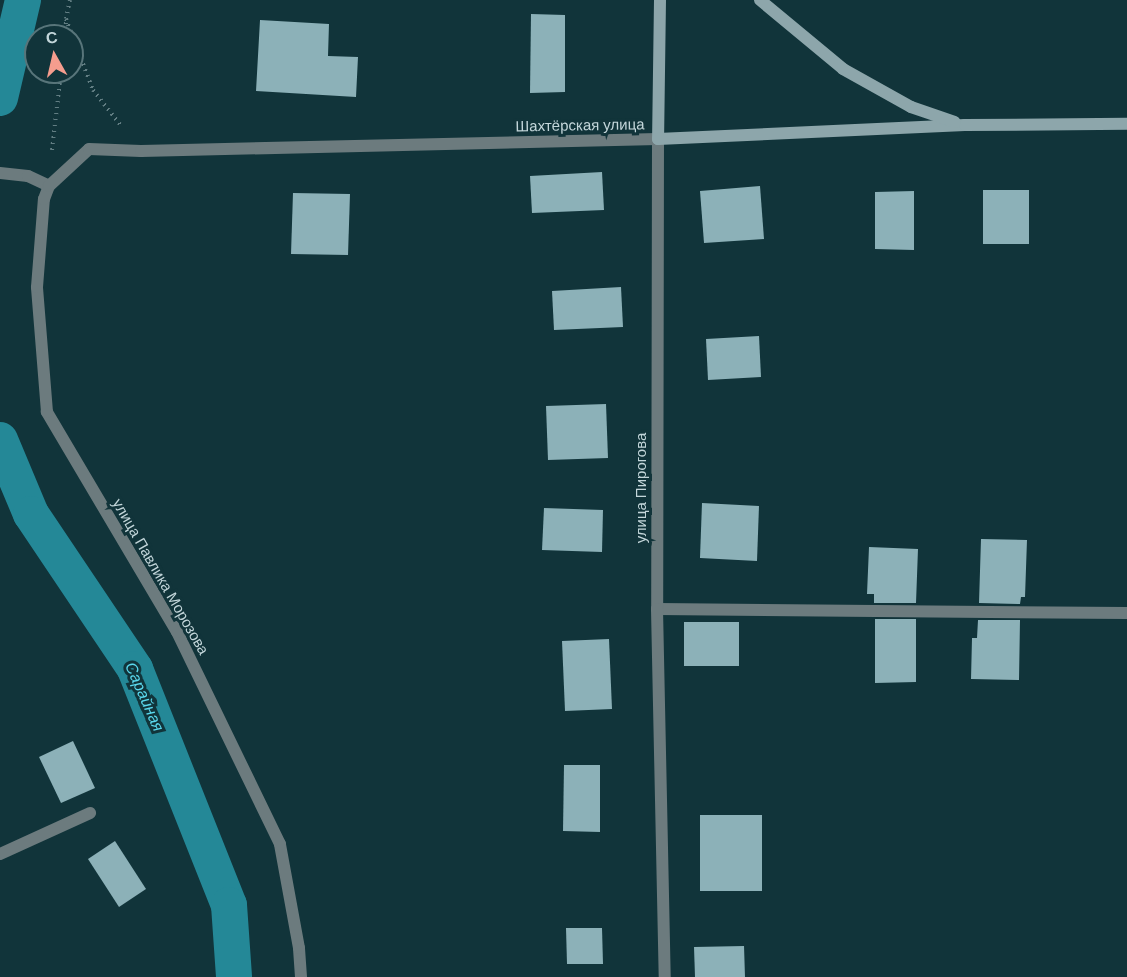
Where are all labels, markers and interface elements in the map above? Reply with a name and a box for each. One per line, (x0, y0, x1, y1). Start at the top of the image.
north arrow (24, 24, 84, 84)
text: С (45, 26, 59, 49)
street label: Шахтёрская улица (515, 116, 645, 136)
street label: улица Пирогова (633, 433, 651, 543)
street label: улица Павлика Морозова (108, 496, 212, 658)
water label: Сарайная (120, 659, 168, 735)

